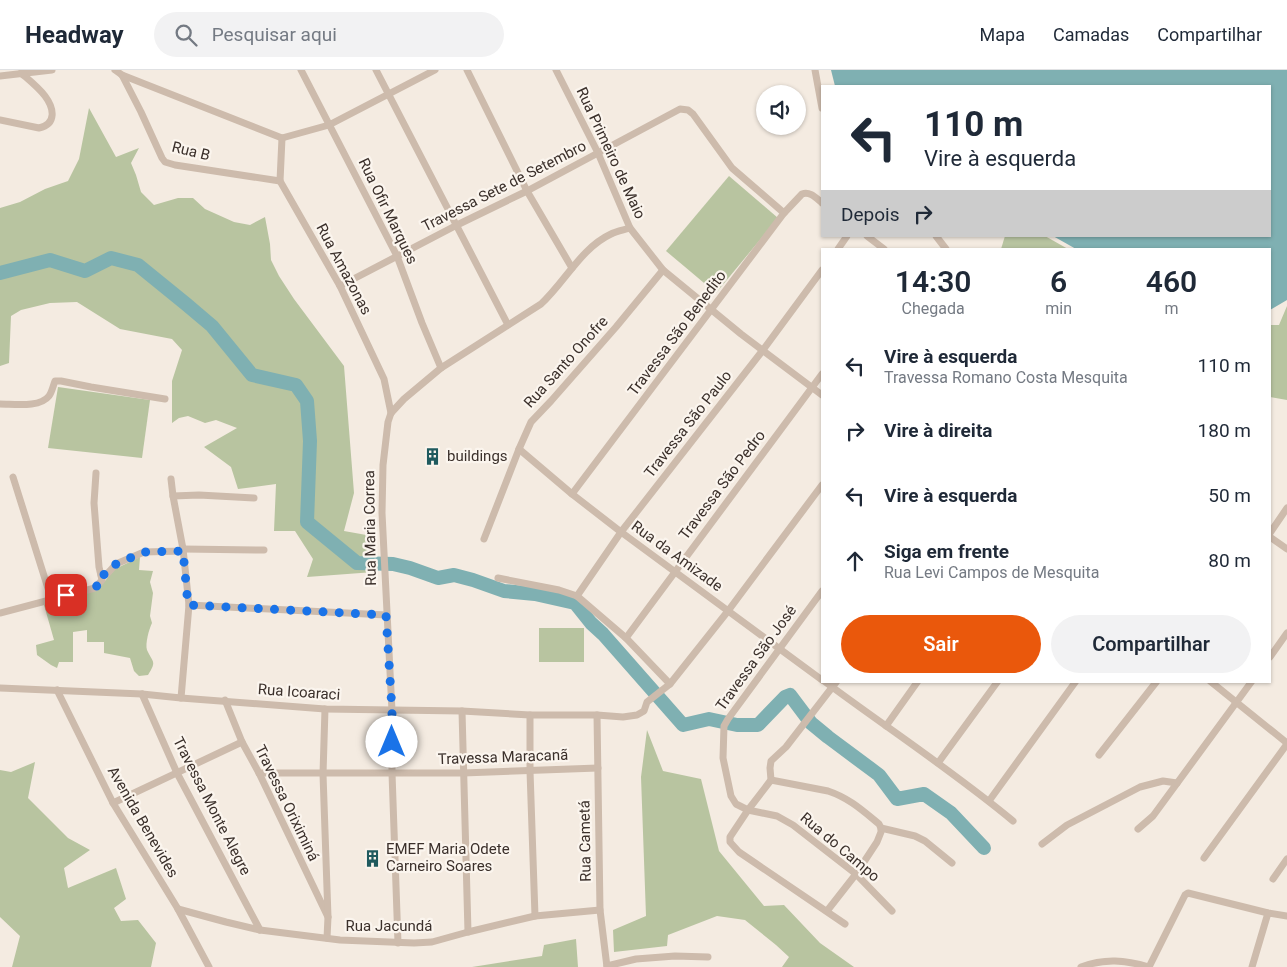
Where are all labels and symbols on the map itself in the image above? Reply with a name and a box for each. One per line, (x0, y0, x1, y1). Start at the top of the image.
street label: Rua Primeiro de Maio (573, 84, 649, 222)
street label: Travessa Sete de Setembro (419, 137, 589, 235)
street label: Rua B (170, 138, 212, 164)
street label: Rua Ofir Marques (355, 155, 421, 267)
street label: Rua Amazonas (312, 220, 376, 318)
street label: Travessa São Benedito (624, 267, 730, 399)
street label: Rua Santo Onofre (520, 312, 612, 412)
street label: Travessa São Paulo (641, 367, 735, 481)
street label: Travessa São Pedro (675, 427, 769, 543)
building icon: buildings (423, 446, 443, 466)
place label: buildings (447, 447, 508, 465)
street label: Rua Maria Correa (360, 470, 380, 586)
street label: Rua da Amizade (628, 517, 726, 595)
pin (45, 574, 87, 616)
street label: Travessa São José (712, 602, 800, 714)
street label: Rua Icoaraci (257, 680, 341, 704)
position arrow (365, 715, 417, 767)
street label: Travessa Monte Alegre (169, 734, 255, 878)
street label: Travessa Oriximiná (251, 742, 323, 864)
street label: Travessa Maracanã (438, 746, 568, 768)
street label: Avenida Benevides (104, 763, 182, 881)
street label: Rua Cametá (575, 800, 595, 882)
street label: Rua do Campo (797, 809, 883, 885)
place label: EMEF Maria Odete Carneiro Soares (386, 840, 510, 875)
building icon: EMEF Maria Odete Carneiro Soares (362, 848, 382, 868)
street label: Rua Jacundá (346, 917, 432, 935)

